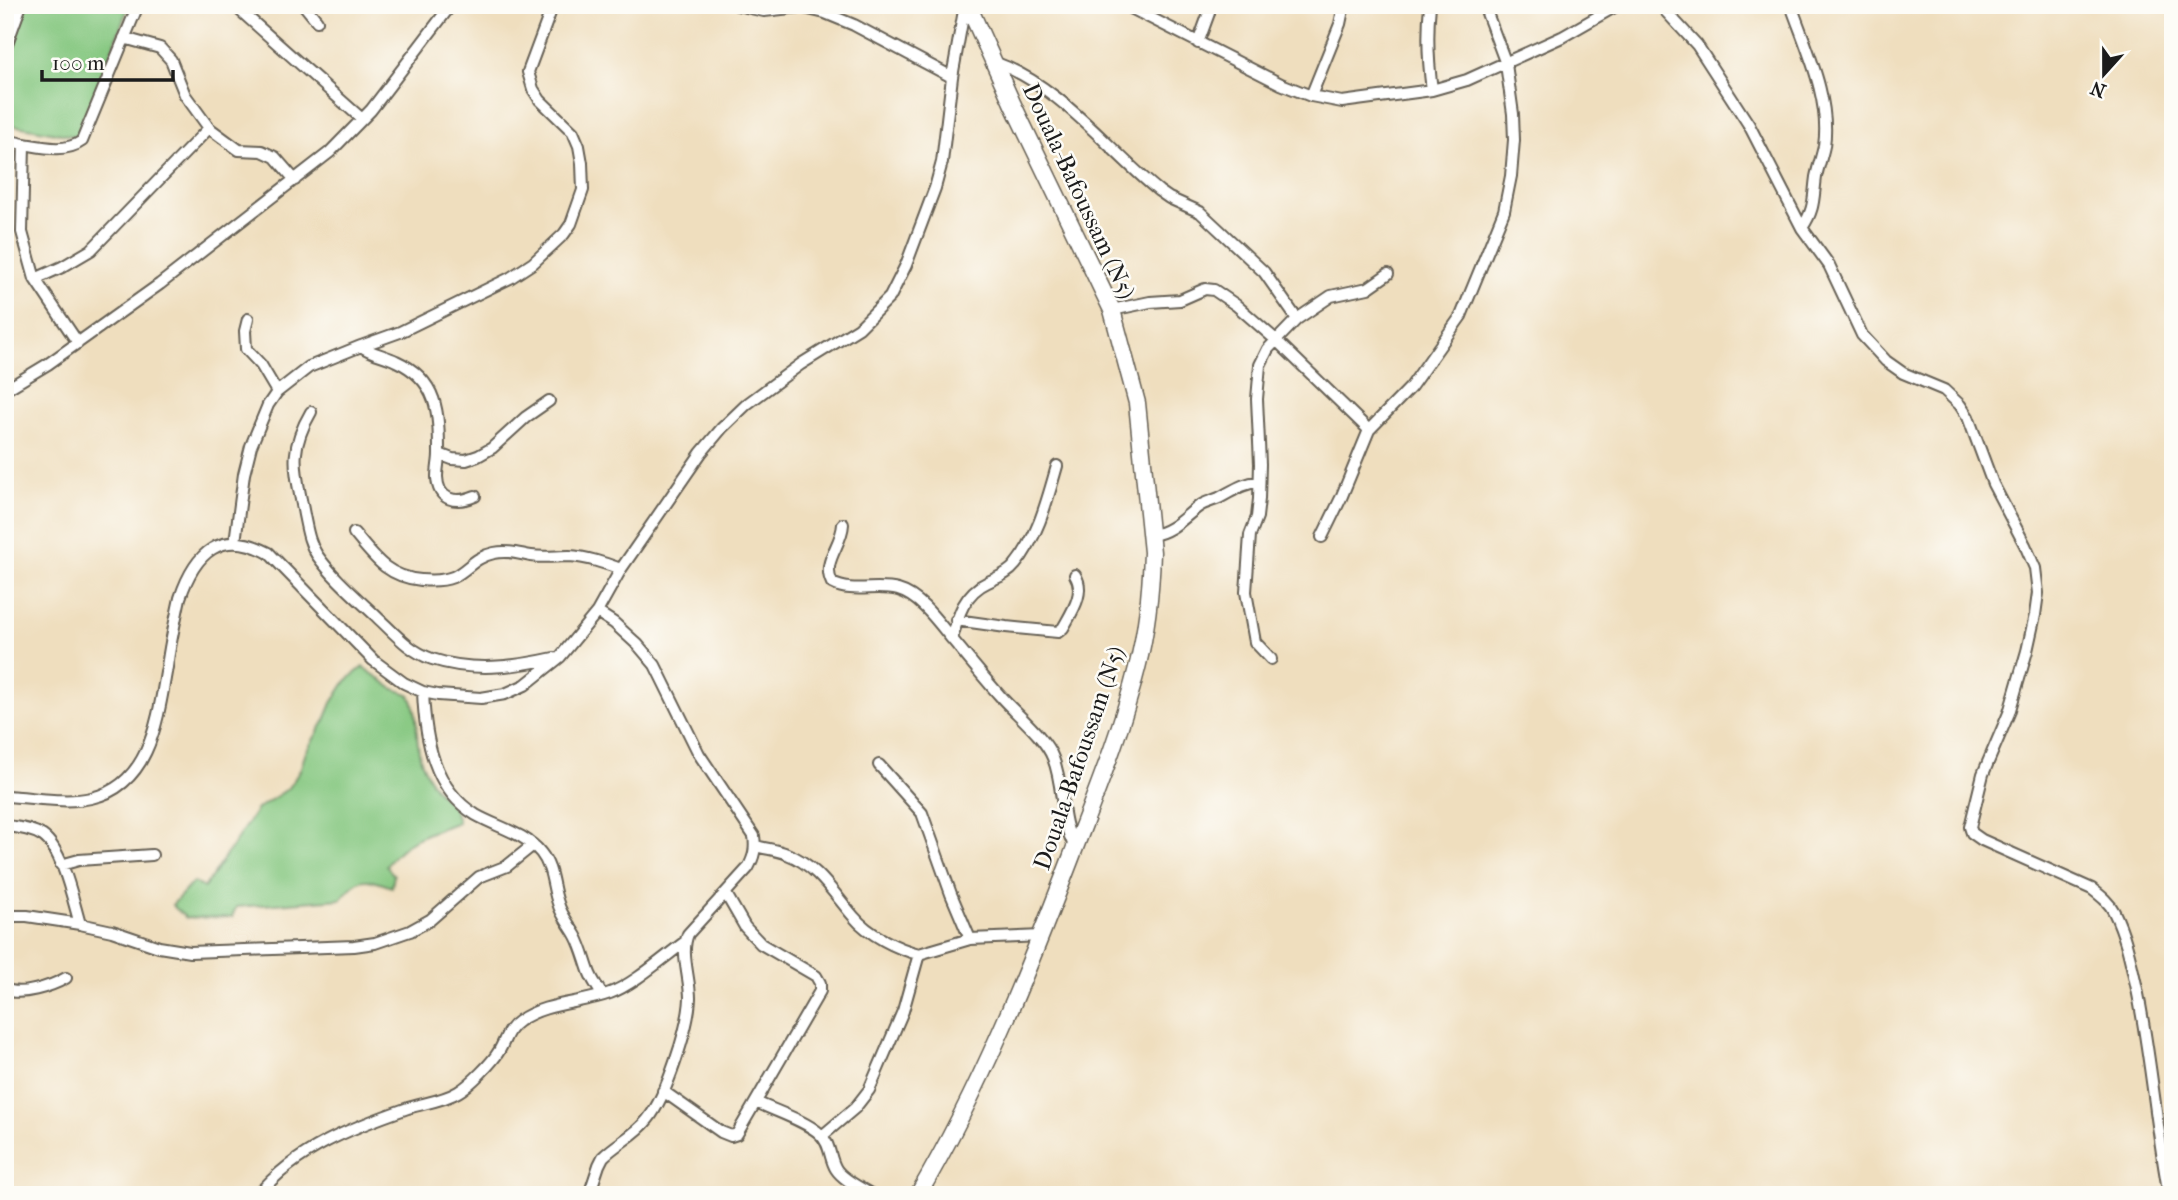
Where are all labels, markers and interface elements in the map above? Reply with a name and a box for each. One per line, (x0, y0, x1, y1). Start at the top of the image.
scale bar (42, 38, 173, 82)
north arrow (2070, 38, 2140, 108)
text: 100 m (52, 51, 105, 75)
text: N (2087, 76, 2109, 102)
street label: Douala-Bafoussam (N5) (1017, 79, 1141, 303)
street label: Douala-Bafoussam (N5) (1028, 643, 1130, 873)

